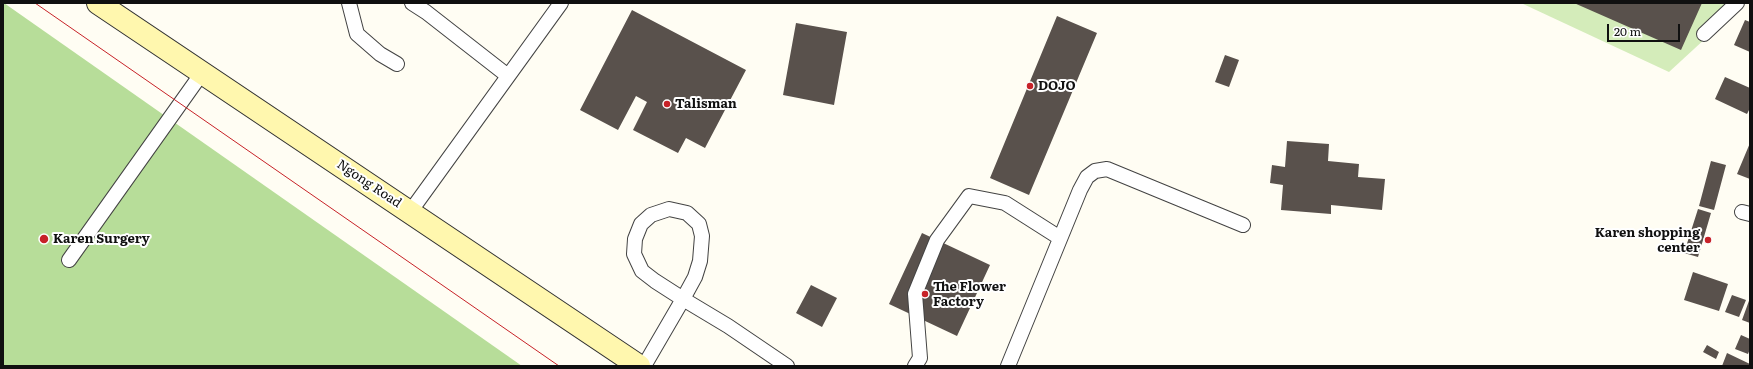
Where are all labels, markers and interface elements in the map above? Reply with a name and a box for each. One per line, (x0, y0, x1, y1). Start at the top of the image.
scale bar (1609, 16, 1682, 42)
text: 20 m (1614, 22, 1641, 40)
place label: DOJO (1038, 78, 1076, 94)
marker: DOJO (1025, 81, 1035, 91)
place label: Talisman (675, 96, 737, 112)
marker: Talisman (662, 99, 672, 109)
street label: Ngong Road (334, 157, 404, 211)
place label: Karen shopping center (1595, 225, 1700, 256)
place label: Karen Surgery (53, 231, 150, 247)
marker: Karen Surgery (38, 233, 50, 245)
marker: Karen shopping center (1703, 235, 1713, 245)
place label: The Flower Factory (933, 279, 1006, 310)
marker: The Flower Factory (920, 289, 930, 299)

